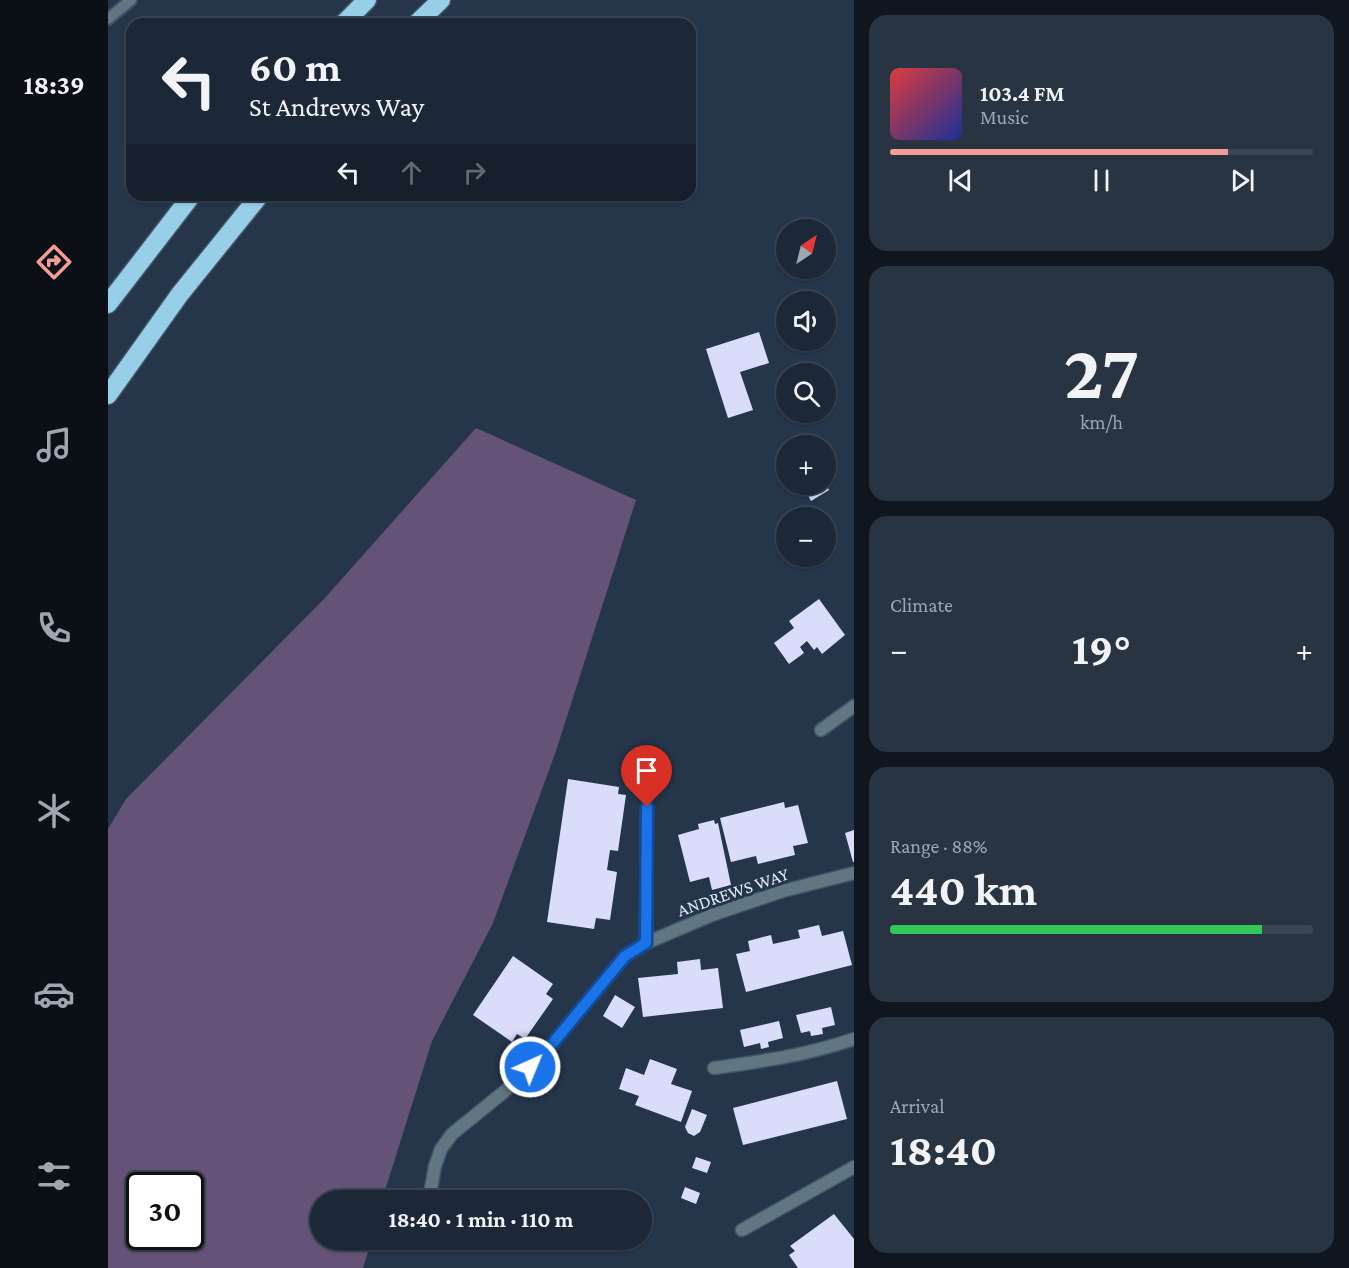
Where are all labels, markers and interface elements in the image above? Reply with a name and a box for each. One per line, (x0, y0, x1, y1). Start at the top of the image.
icon: left (150, 42, 228, 120)
text: 60 m (249, 43, 341, 90)
text: 18:39 (23, 70, 85, 100)
text: 103.4 FM (980, 81, 1065, 106)
text: St Andrews Way (249, 92, 424, 122)
text: Music (980, 106, 1029, 128)
icon: left (332, 156, 365, 189)
icon: ahead (395, 156, 428, 189)
icon: right (458, 156, 491, 189)
icon: previous (944, 164, 977, 197)
icon: pause (1085, 164, 1118, 197)
icon: next (1226, 164, 1259, 197)
north arrow (776, 219, 836, 279)
map controls (776, 219, 836, 567)
icon: directions (33, 241, 75, 283)
button: sound (776, 291, 836, 351)
text: 27 (1064, 328, 1139, 415)
button: search (776, 363, 836, 423)
text: km/h (1080, 411, 1123, 433)
icon: music (33, 424, 75, 466)
button: + (776, 435, 836, 495)
button: − (776, 507, 836, 567)
text: Climate (890, 594, 953, 616)
icon: phone (33, 607, 75, 649)
text: 19° (1072, 624, 1131, 674)
text: − (890, 631, 907, 668)
text: + (1296, 631, 1313, 668)
pin (621, 745, 672, 807)
icon: arrive (630, 754, 663, 787)
icon: climate (33, 790, 75, 832)
text: Range · 88% (890, 835, 988, 857)
street label: ANDREWS WAY (675, 863, 792, 920)
text: 440 km (890, 865, 1037, 915)
icon: car (33, 973, 75, 1015)
position arrow (498, 1035, 562, 1099)
text: Arrival (890, 1095, 944, 1117)
text: 18:40 (890, 1125, 997, 1175)
icon: filters (33, 1155, 75, 1197)
speed limit sign: 30 (126, 1172, 204, 1250)
text: 18:40 · 1 min · 110 m (389, 1207, 573, 1232)

